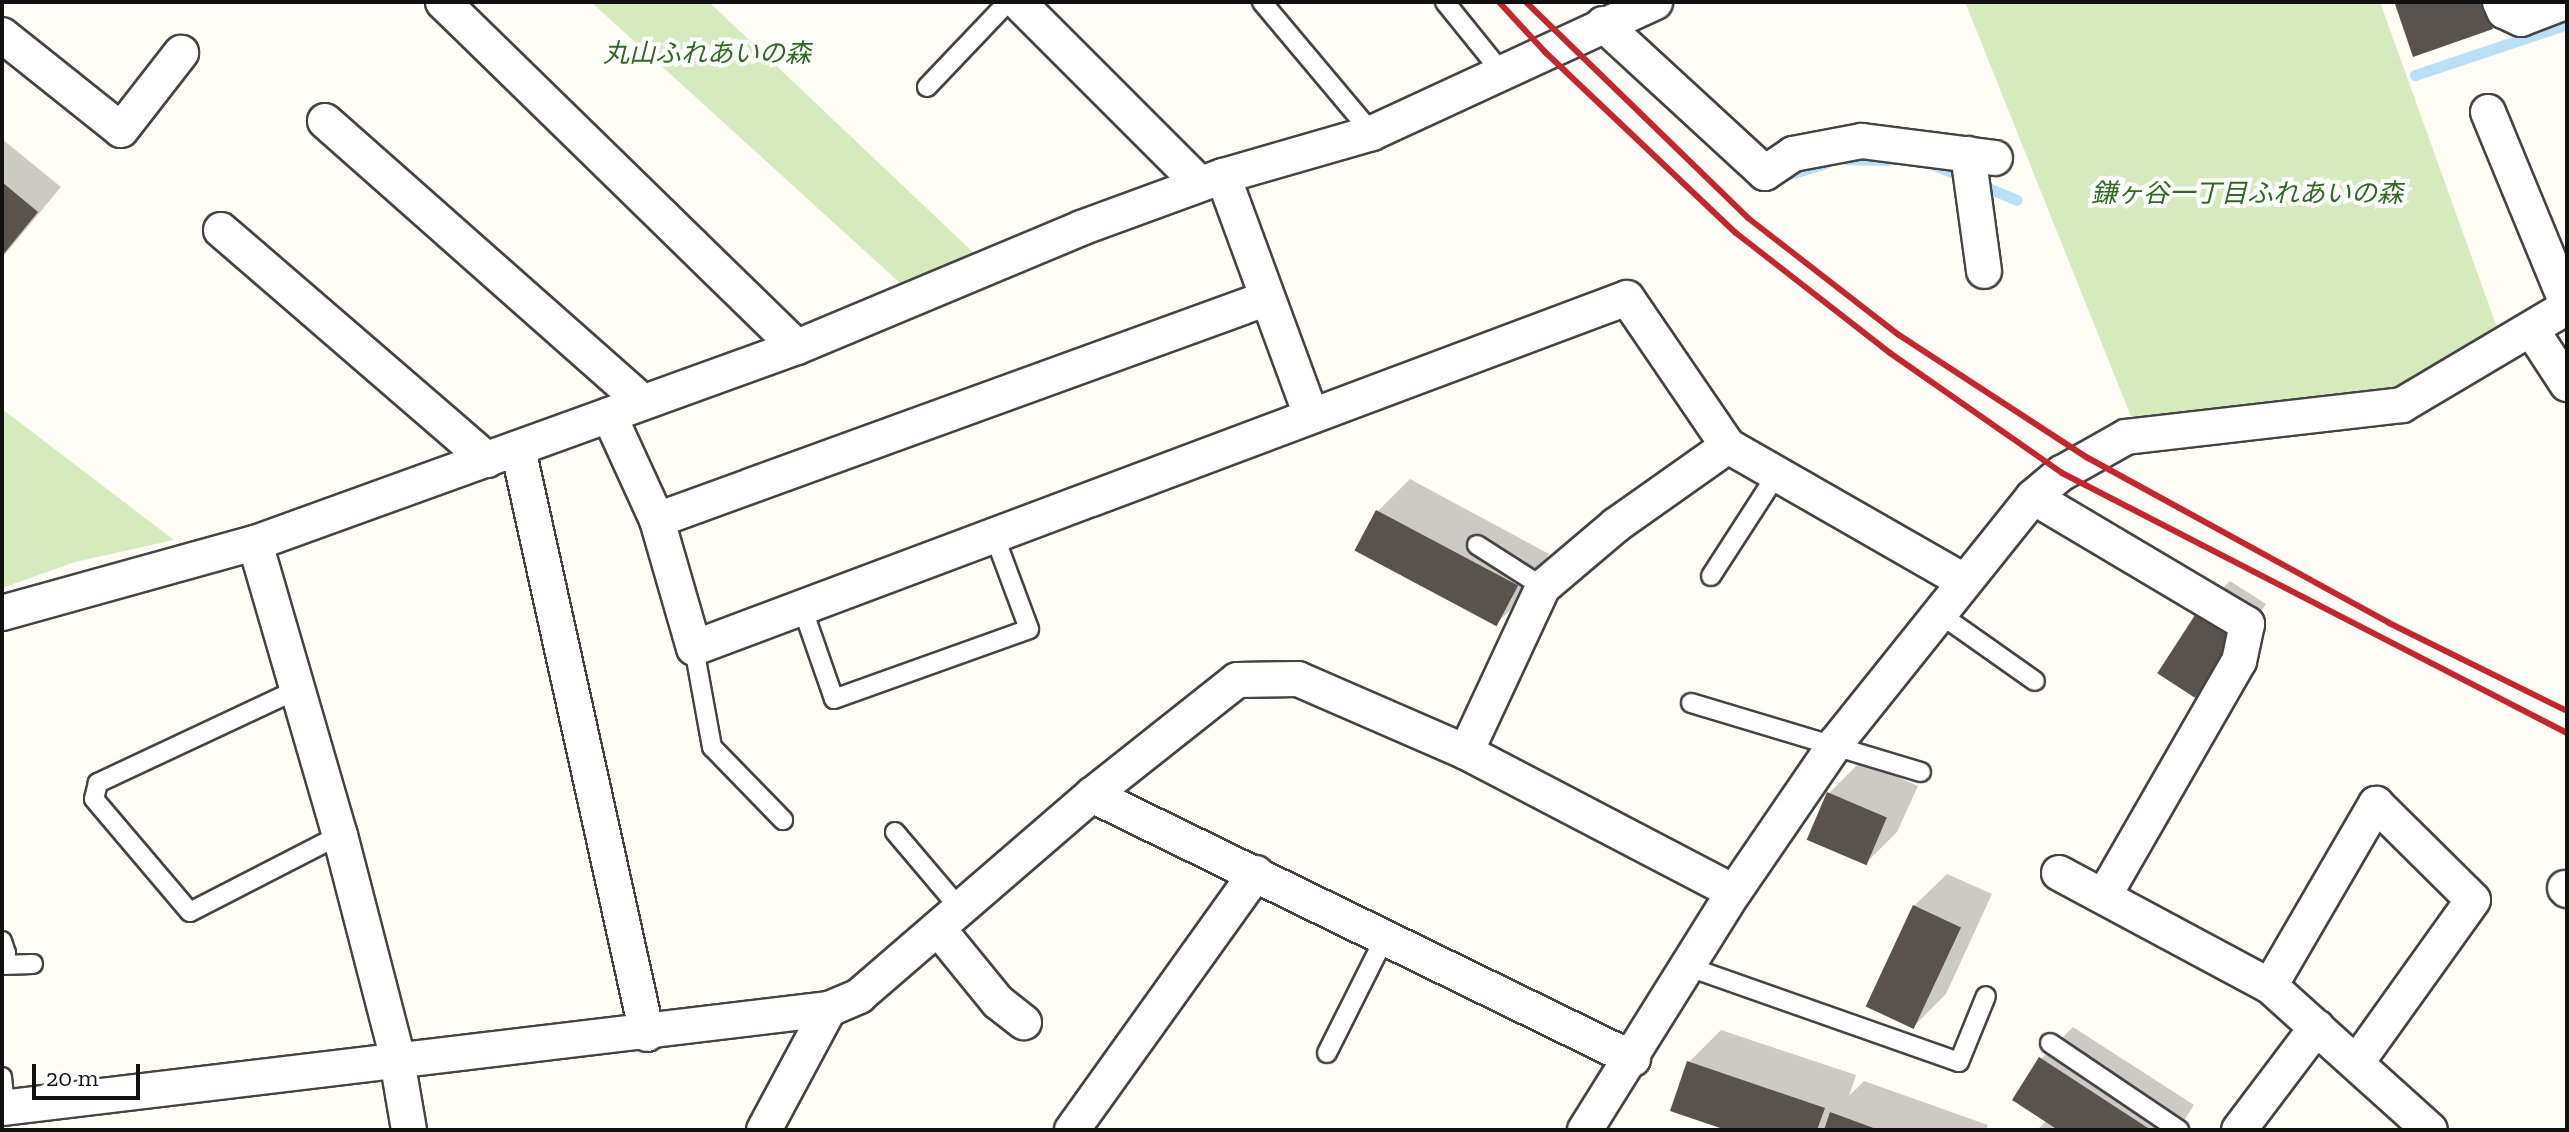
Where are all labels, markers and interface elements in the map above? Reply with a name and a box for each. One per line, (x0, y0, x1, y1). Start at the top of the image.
park label: 丸山ふれあいの森 (603, 38, 811, 70)
park label: 鎌ヶ谷一丁目ふれあいの森 (2091, 178, 2403, 210)
scale bar (36, 1048, 144, 1098)
text: 20 m (46, 1063, 98, 1092)

